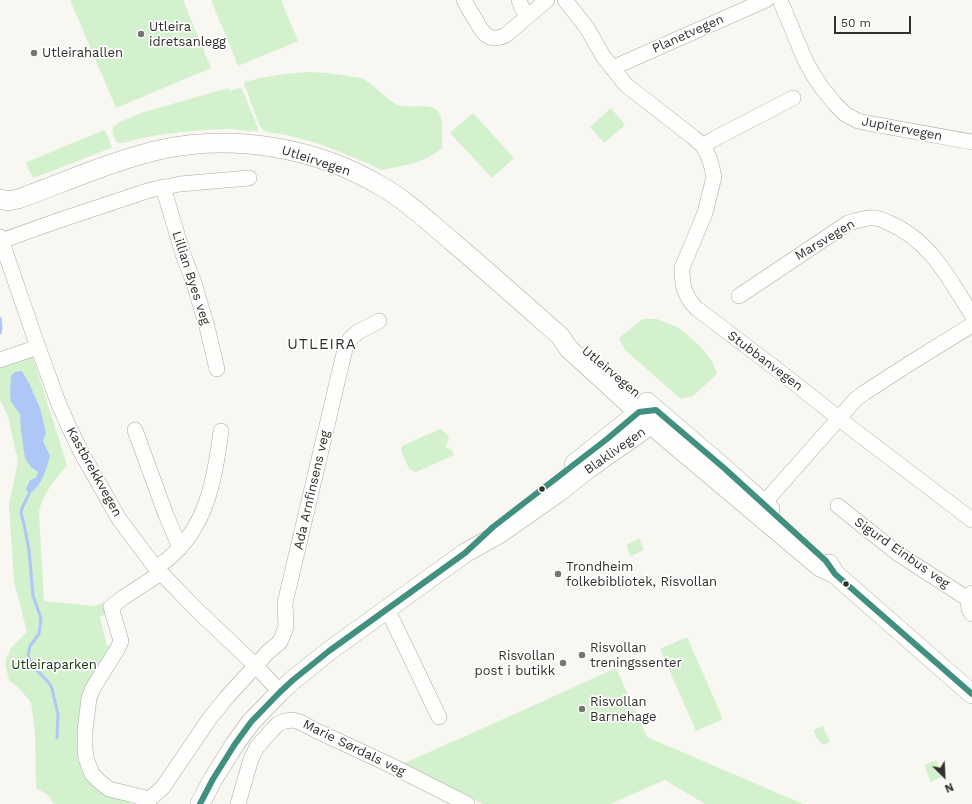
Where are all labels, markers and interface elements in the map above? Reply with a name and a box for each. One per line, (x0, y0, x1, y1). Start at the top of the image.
scale bar (836, 8, 913, 34)
street label: Planetvegen (650, 11, 726, 57)
text: 50 m (841, 16, 871, 30)
place label: Utleira idretsanlegg (149, 19, 226, 50)
marker: Utleira idretsanlegg (136, 29, 146, 39)
place label: Utleirahallen (42, 45, 123, 61)
marker: Utleirahallen (29, 48, 39, 58)
street label: Jupitervegen (860, 114, 944, 144)
street label: Utleirvegen (280, 143, 352, 179)
street label: Marsvegen (792, 216, 858, 264)
street label: Lillian Byes veg (168, 229, 214, 327)
street label: Stubbanvegen (724, 328, 806, 394)
district label: UTLEIRA (287, 336, 357, 354)
street label: Utleirvegen (579, 343, 643, 401)
street label: Kastbrekkvegen (63, 424, 125, 520)
street label: Blaklivegen (581, 424, 649, 478)
street label: Ada Arnfinsens veg (291, 429, 333, 551)
unlabelled marker (537, 484, 547, 494)
street label: Sigurd Einbus veg (851, 514, 953, 592)
place label: Trondheim folkebibliotek, Risvollan (566, 559, 717, 590)
marker: Trondheim folkebibliotek, Risvollan (553, 569, 563, 579)
unlabelled marker (841, 579, 851, 589)
place label: Risvollan treningssenter (590, 640, 682, 671)
place label: Risvollan post i butikk (475, 648, 555, 679)
marker: Risvollan treningssenter (577, 650, 587, 660)
park label: Utleiraparken (11, 657, 97, 673)
marker: Risvollan post i butikk (558, 658, 568, 668)
place label: Risvollan Barnehage (590, 694, 657, 725)
marker: Risvollan Barnehage (577, 704, 587, 714)
street label: Marie Sørdals veg (300, 716, 408, 780)
north arrow (924, 756, 964, 796)
text: N (943, 780, 955, 795)

